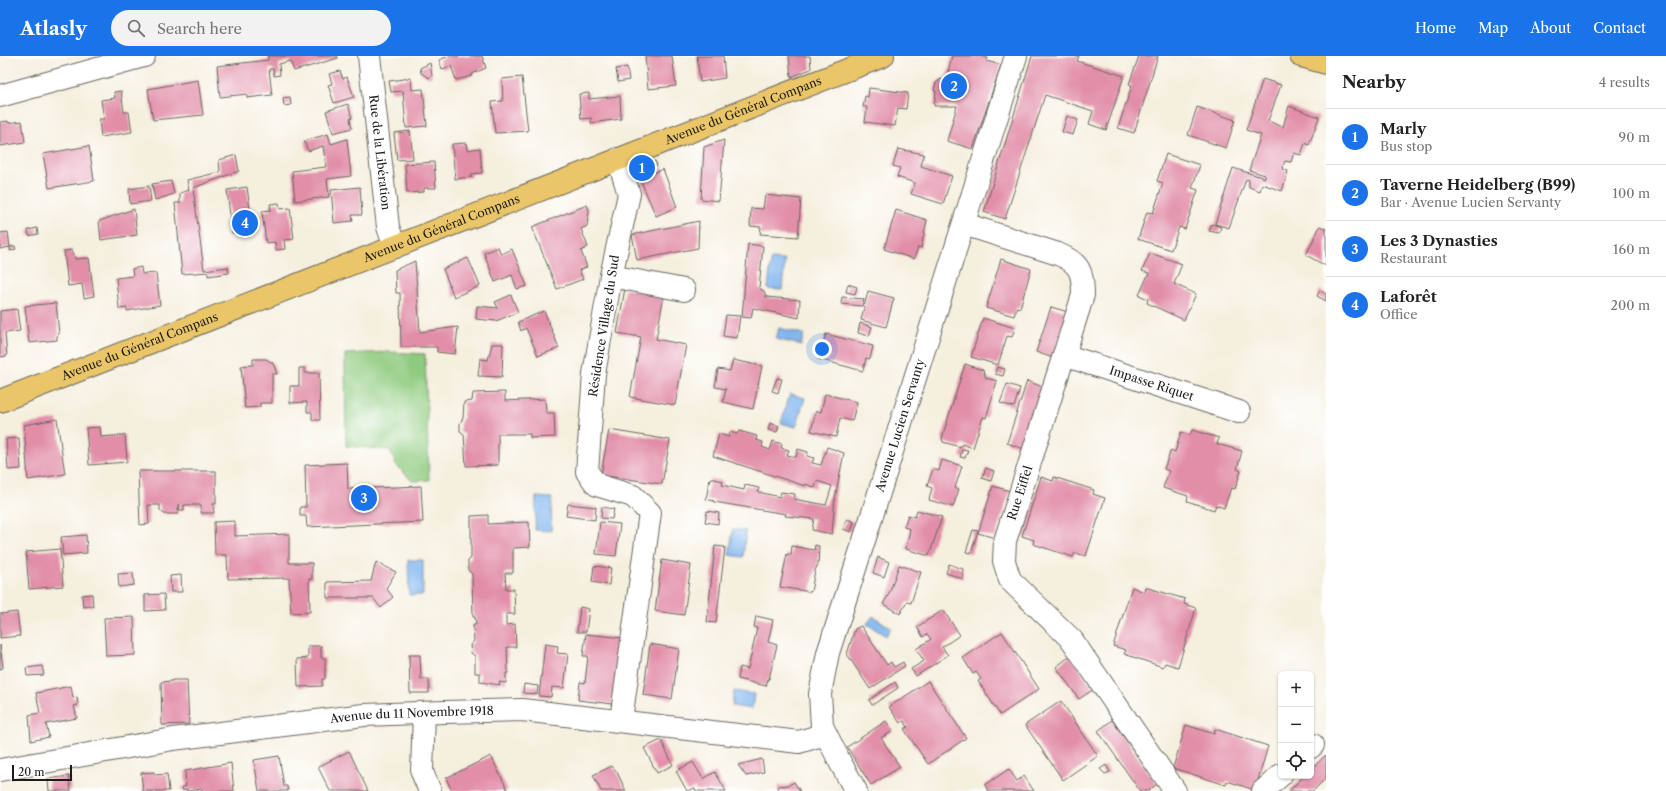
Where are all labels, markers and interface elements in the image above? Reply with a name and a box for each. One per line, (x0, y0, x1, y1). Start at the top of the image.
search box (111, 10, 391, 46)
text: Atlasly (20, 17, 87, 40)
icon: search (125, 17, 147, 39)
text: Search here (157, 19, 242, 38)
text: Home (1415, 19, 1456, 37)
text: Map (1478, 19, 1508, 37)
text: About (1530, 19, 1571, 37)
text: Contact (1593, 19, 1646, 37)
pin: 2 (941, 71, 967, 101)
text: Nearby (1342, 72, 1406, 92)
street label: Avenue du Général Compans (662, 73, 824, 148)
text: 4 results (1599, 74, 1650, 90)
street label: Rue de la Libération (366, 94, 394, 211)
text: Marly (1380, 119, 1426, 138)
text: 1 (1352, 129, 1358, 145)
text: 90 m (1619, 129, 1650, 145)
text: Bus stop (1380, 138, 1432, 154)
pin: 1 (629, 153, 655, 183)
text: Taverne Heidelberg (B99) (1380, 175, 1575, 194)
text: 2 (1351, 185, 1359, 201)
text: 100 m (1612, 185, 1650, 201)
street label: Avenue du Général Compans (360, 191, 522, 266)
text: Bar · Avenue Lucien Servanty (1380, 194, 1561, 210)
pin: 4 (232, 208, 258, 238)
text: Les 3 Dynasties (1380, 231, 1498, 250)
text: 3 (1351, 241, 1359, 257)
text: 160 m (1613, 241, 1650, 257)
text: Restaurant (1380, 250, 1447, 266)
street label: Résidence Village du Sud (585, 253, 622, 398)
text: Laforêt (1380, 287, 1437, 306)
text: 4 (1351, 297, 1359, 313)
text: 200 m (1610, 297, 1650, 313)
text: Office (1380, 306, 1417, 322)
street label: Avenue du Général Compans (58, 309, 220, 384)
your location (812, 339, 832, 359)
street label: Avenue Lucien Servanty (872, 357, 928, 495)
street label: Impasse Riquet (1107, 362, 1196, 404)
street label: Rue Eiffel (1004, 463, 1036, 522)
pin: 3 (351, 483, 377, 513)
map controls (1278, 671, 1314, 779)
button: + (1278, 671, 1314, 707)
street label: Avenue du 11 Novembre 1918 (328, 703, 494, 726)
button: − (1278, 707, 1314, 743)
button: locate (1278, 743, 1314, 779)
scale bar (12, 763, 72, 782)
text: 20 m (18, 765, 44, 779)

